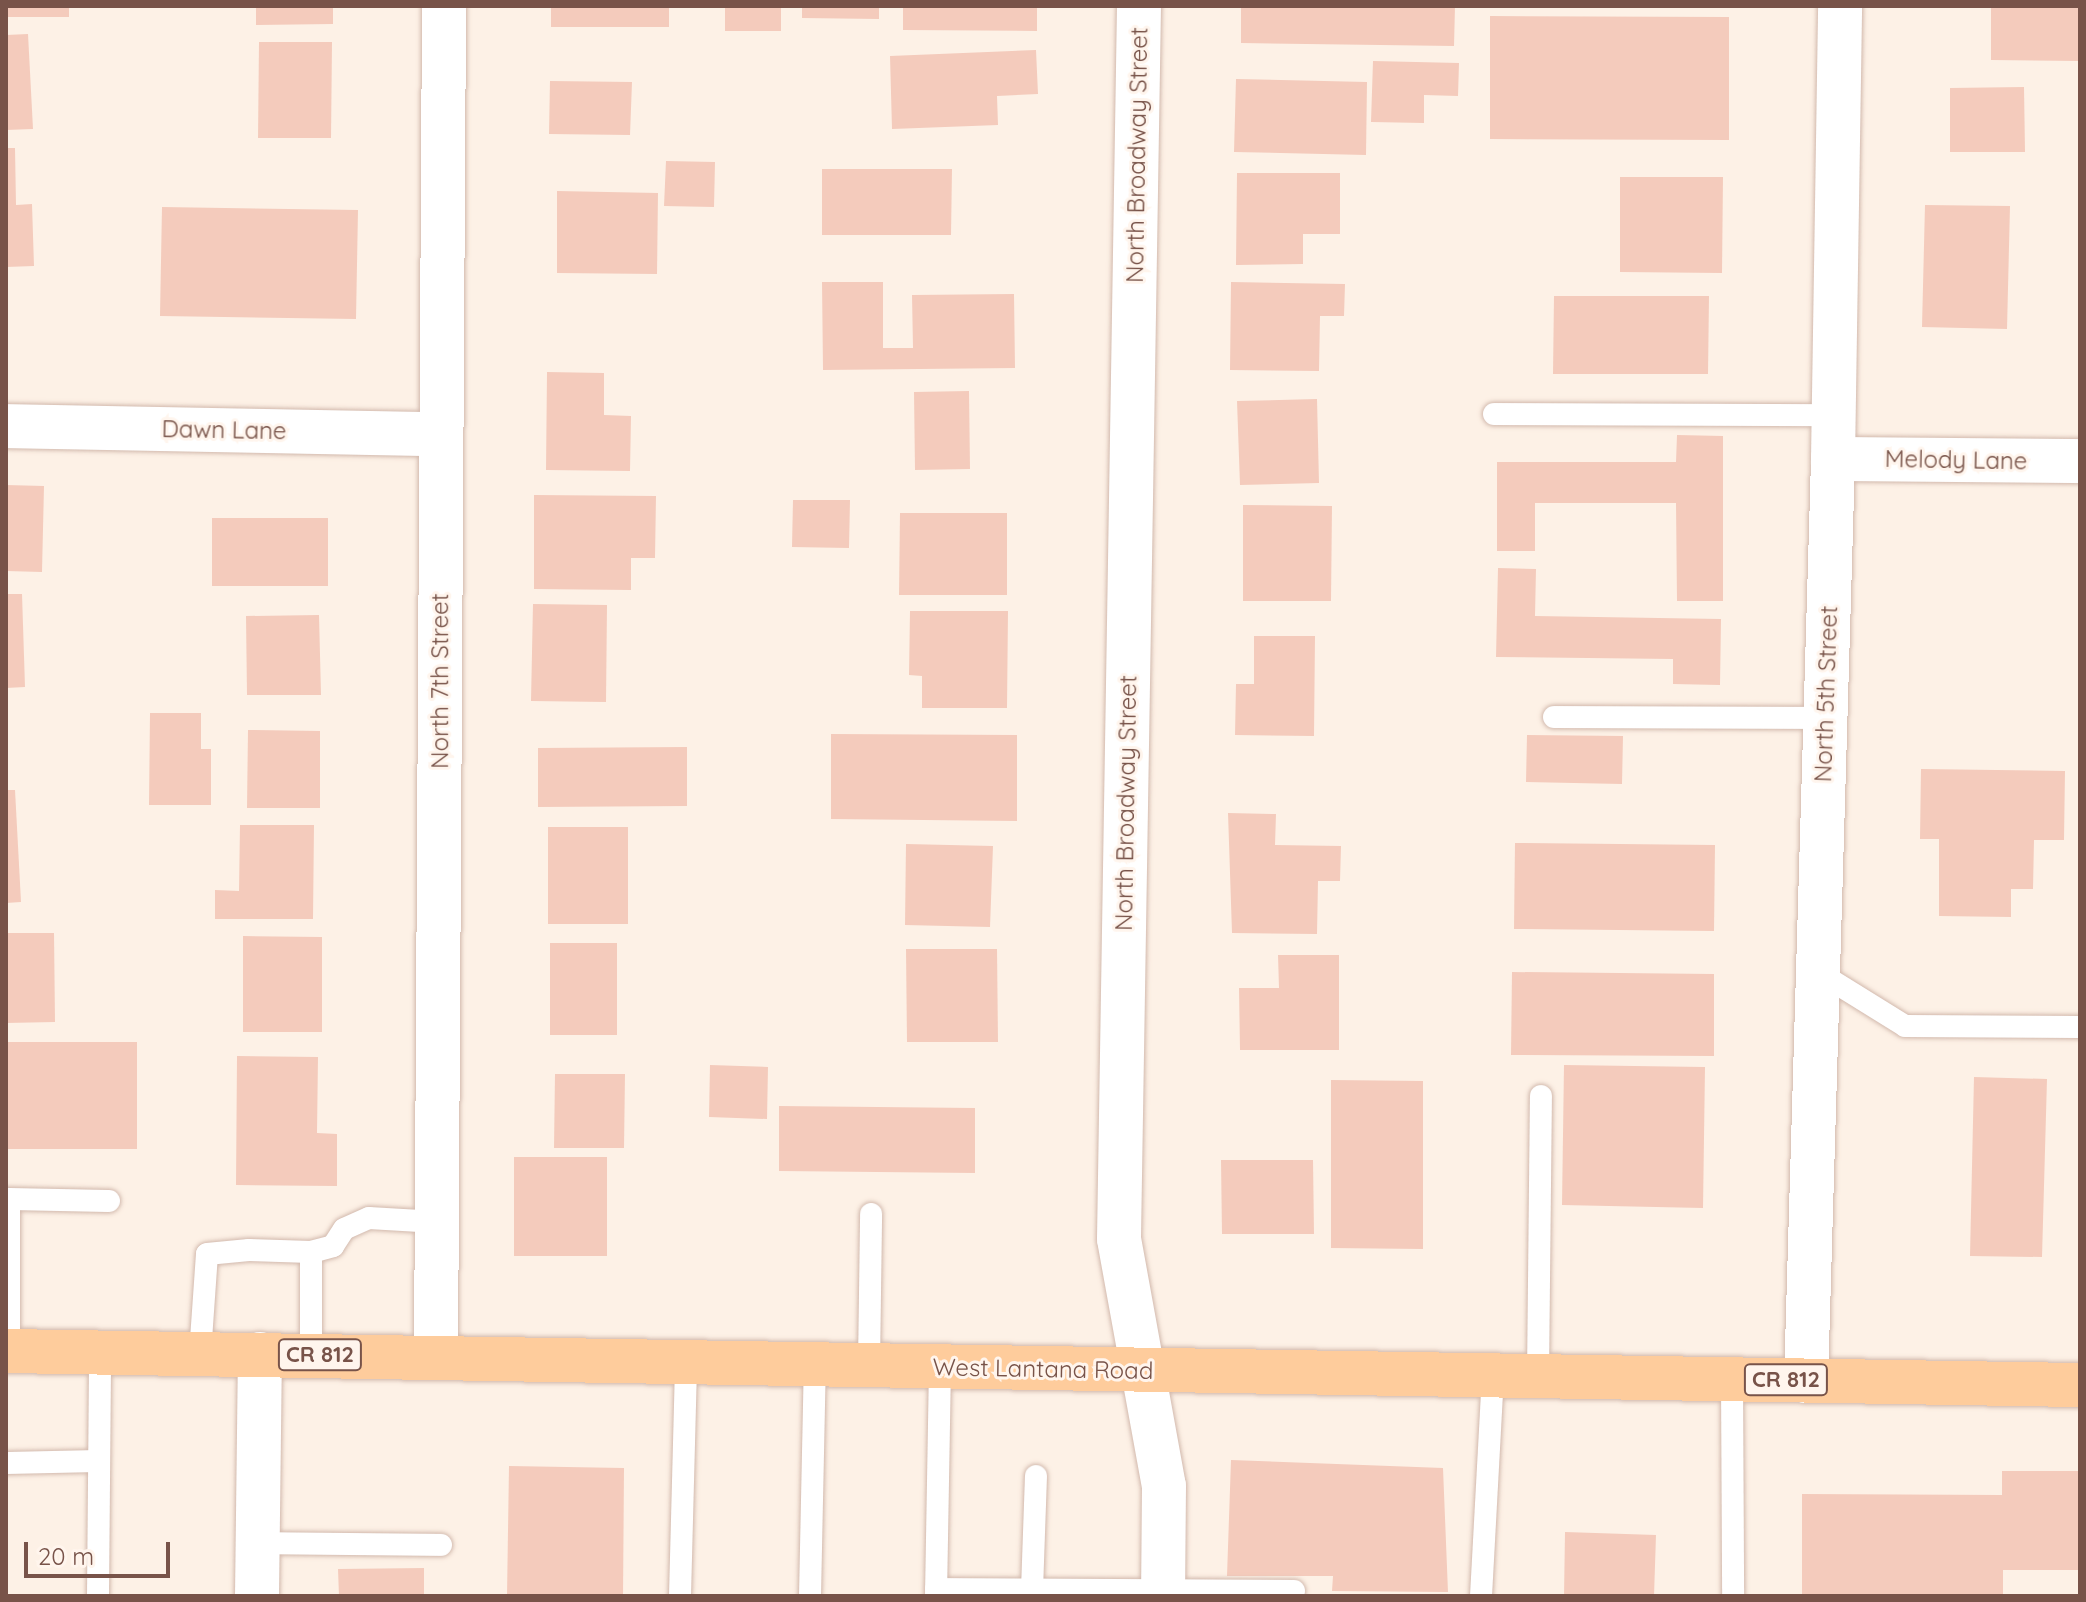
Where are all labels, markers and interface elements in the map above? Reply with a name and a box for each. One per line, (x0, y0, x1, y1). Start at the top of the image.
street label: North Broadway Street (1120, 27, 1154, 283)
street label: Dawn Lane (161, 415, 287, 445)
street label: Melody Lane (1884, 444, 2028, 476)
street label: North 7th Street (426, 593, 454, 769)
street label: North 5th Street (1809, 605, 1843, 783)
street label: North Broadway Street (1109, 675, 1143, 931)
road number: CR 812 (276, 1337, 364, 1373)
street label: West Lantana Road (932, 1353, 1154, 1385)
road number: CR 812 (1742, 1362, 1830, 1398)
scale bar (28, 1526, 174, 1576)
text: 20 m (38, 1541, 94, 1571)

